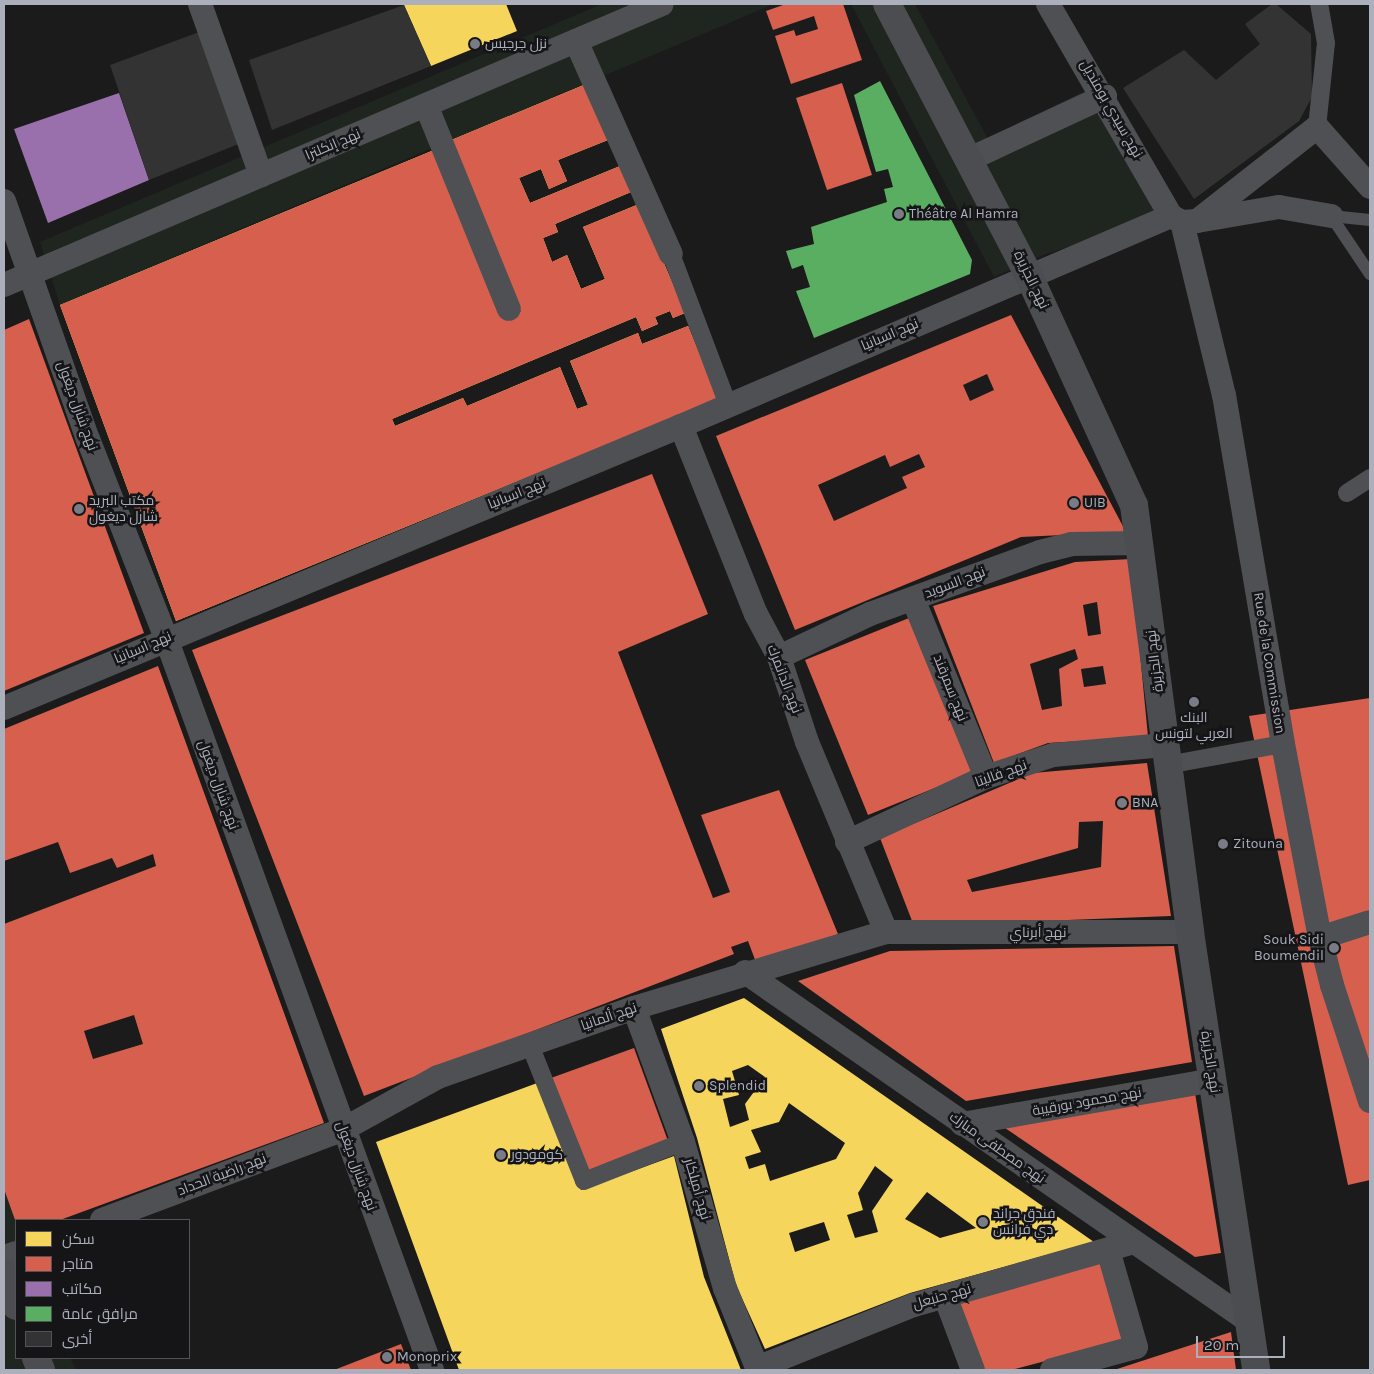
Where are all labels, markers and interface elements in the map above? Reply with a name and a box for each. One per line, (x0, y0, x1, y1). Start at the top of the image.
place label: نزل جرجيس (485, 36, 547, 52)
marker: نزل جرجيس (469, 38, 481, 50)
street label: نهج سيدي بومنديل (1076, 57, 1146, 161)
street label: نهج إنكلترا (303, 126, 363, 164)
place label: Théâtre Al Hamra (909, 206, 1018, 222)
marker: Théâtre Al Hamra (893, 208, 905, 220)
street label: نهج الجزيرة (1010, 248, 1052, 312)
street label: نهج اسبانيا (859, 315, 921, 355)
street label: نهج شارل ديغول (53, 359, 101, 453)
street label: نهج اسبانيا (486, 475, 548, 513)
place label: مكتب البريد شارل ديغول (89, 493, 158, 526)
place label: UIB (1084, 495, 1106, 511)
marker: UIB (1068, 497, 1080, 509)
marker: مكتب البريد شارل ديغول (73, 503, 85, 515)
street label: نهج السويد (922, 564, 988, 602)
street label: Rue de la Commission (1250, 591, 1288, 735)
street label: نهج اسبانيا (112, 628, 174, 668)
street label: نهج الجزيرة (1143, 629, 1167, 693)
street label: نهج الدانمرك (763, 642, 805, 716)
street label: نهج سمرقند (929, 652, 971, 724)
marker: البنك العربي لتونس (1188, 696, 1200, 708)
place label: البنك العربي لتونس (1155, 710, 1233, 742)
street label: نهج شارل ديغول (194, 738, 242, 832)
street label: نهج فاليتا (973, 757, 1029, 791)
place label: BNA (1132, 795, 1158, 811)
marker: BNA (1116, 797, 1128, 809)
place label: Zitouna (1233, 836, 1283, 852)
marker: Zitouna (1217, 838, 1229, 850)
street label: نهج أبرناي (1009, 925, 1067, 941)
place label: Souk Sidi Boumendil (1254, 932, 1324, 964)
marker: Souk Sidi Boumendil (1328, 942, 1340, 954)
street label: نهج ألمانيا (579, 1000, 639, 1034)
street label: نهج الجزيرة (1197, 1030, 1223, 1094)
place label: Splendid (709, 1078, 766, 1094)
marker: Splendid (693, 1080, 705, 1092)
street label: نهج محمود بورقيبة (1031, 1084, 1143, 1120)
street label: نهج مصطفى مبارك (946, 1109, 1048, 1187)
street label: نهج شارل ديغول (332, 1119, 380, 1213)
place label: كومودور (511, 1147, 563, 1163)
marker: كومودور (495, 1149, 507, 1161)
street label: نهج راضية الحداد (175, 1150, 269, 1200)
street label: نهج أميلكار (680, 1156, 714, 1222)
place label: فندق جراند دي فرانس (993, 1206, 1055, 1238)
marker: فندق جراند دي فرانس (977, 1216, 989, 1228)
legend (15, 1219, 190, 1359)
text: سكن (62, 1230, 95, 1248)
text: متاجر (62, 1255, 93, 1273)
text: مكاتب (62, 1280, 102, 1298)
street label: نهج حنبعل (911, 1281, 973, 1313)
text: مرافق عامة (62, 1305, 138, 1323)
scale bar (1199, 1326, 1288, 1358)
text: أخرى (62, 1330, 92, 1348)
text: 20 m (1204, 1336, 1239, 1354)
place label: Monoprix (397, 1349, 457, 1365)
marker: Monoprix (381, 1351, 393, 1363)

